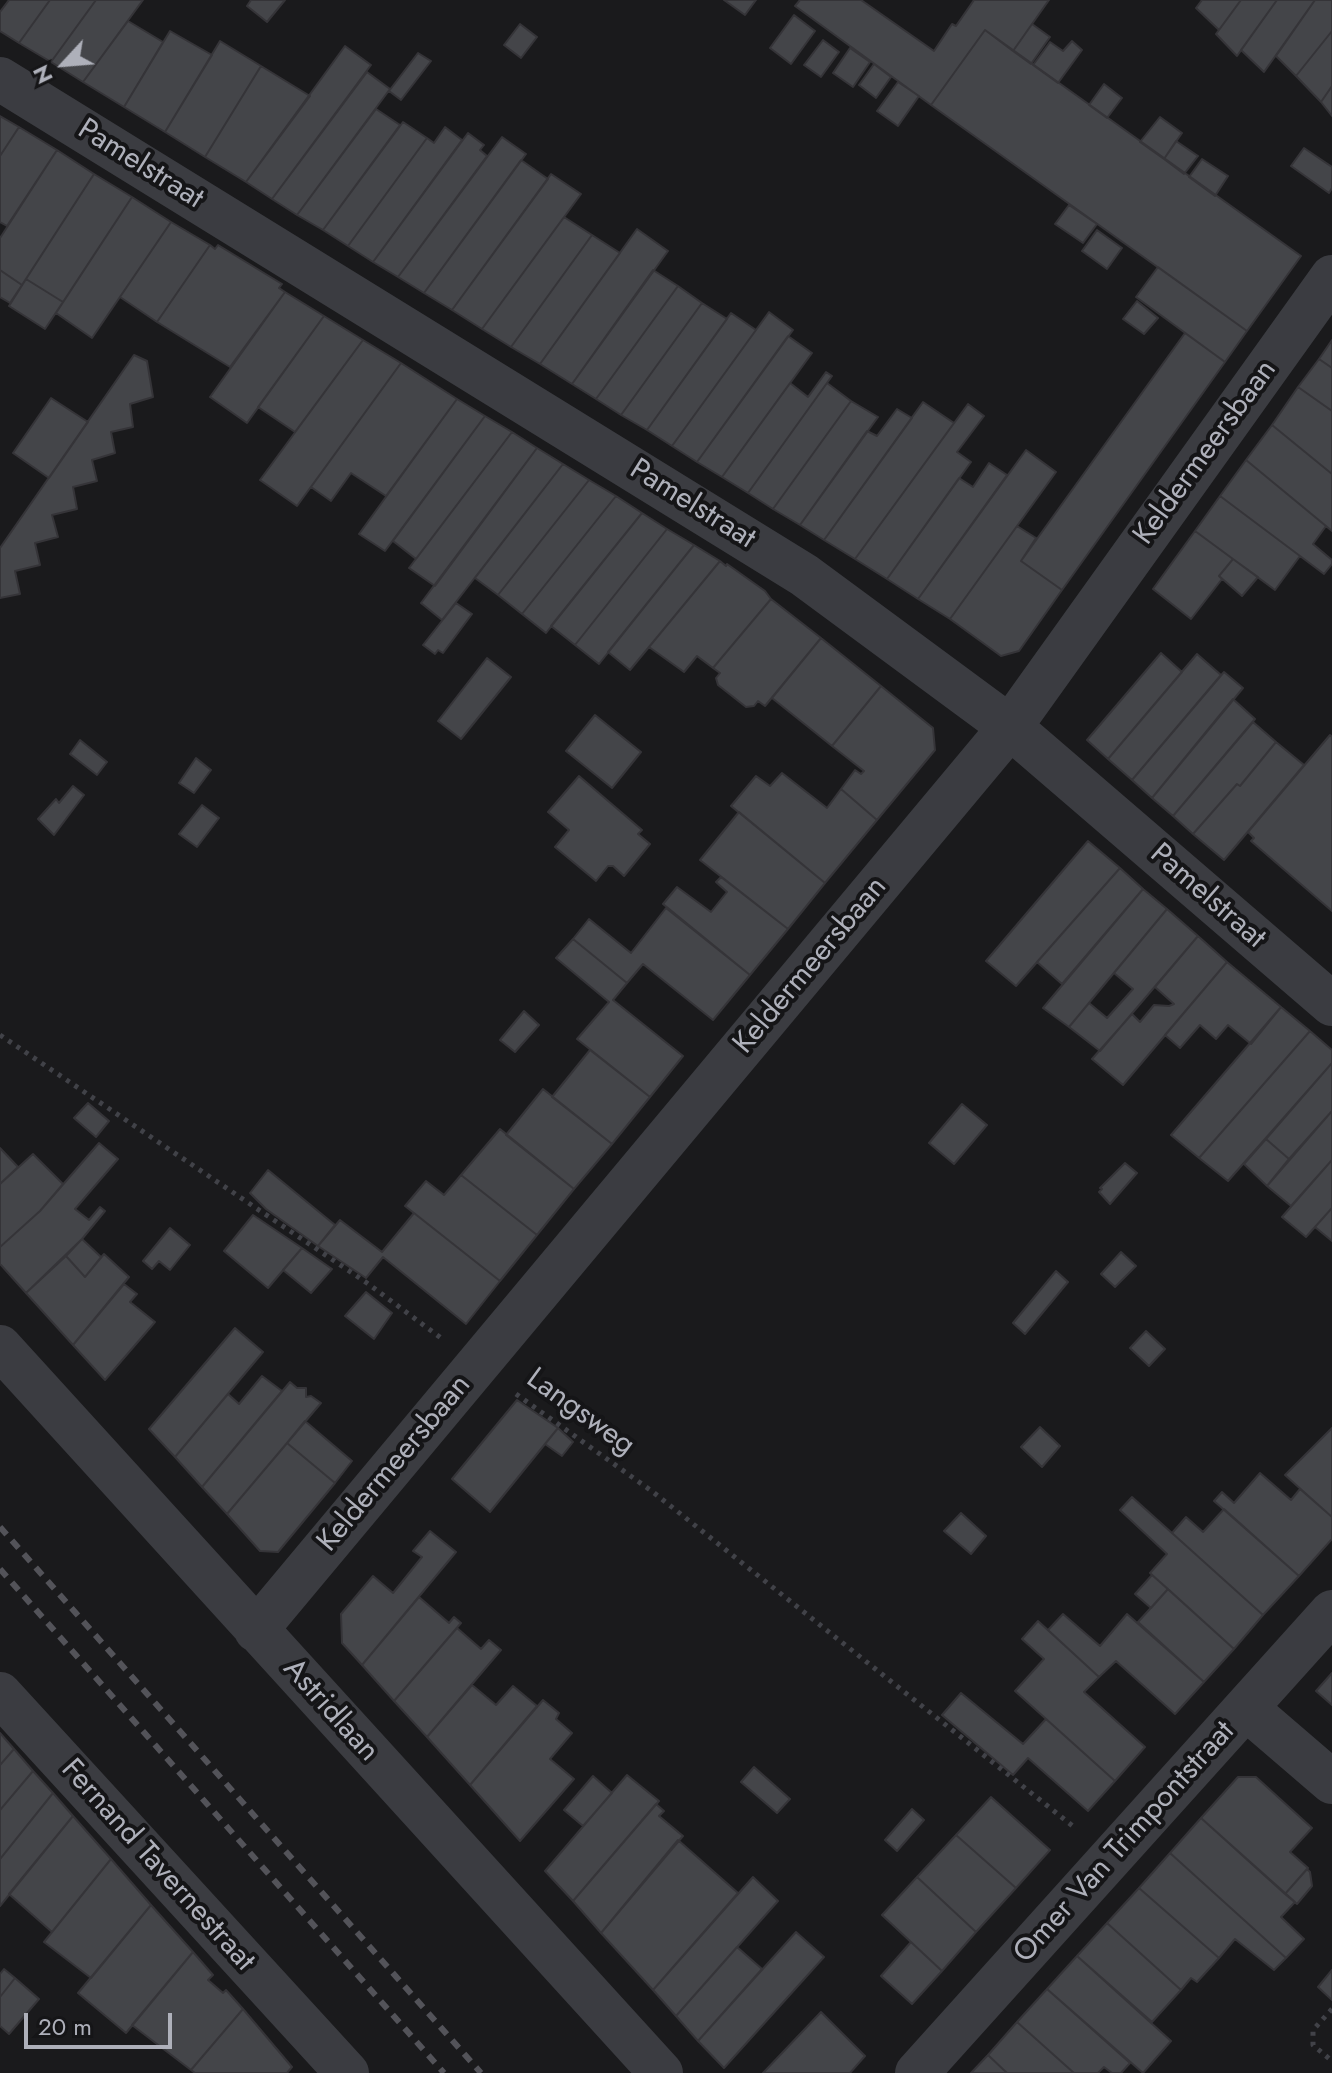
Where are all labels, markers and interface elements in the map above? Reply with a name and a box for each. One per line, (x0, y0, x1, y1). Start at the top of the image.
north arrow (24, 24, 104, 104)
text: N (24, 60, 61, 89)
street label: Pamelstraat (71, 112, 209, 218)
street label: Keldermeersbaan (1127, 354, 1285, 552)
street label: Pamelstraat (623, 452, 761, 558)
street label: Pamelstraat (1142, 837, 1272, 957)
street label: Keldermeersbaan (727, 870, 895, 1062)
street label: Langsweg (519, 1362, 641, 1464)
street label: Keldermeersbaan (311, 1368, 479, 1560)
street label: Astridlaan (275, 1652, 385, 1770)
street label: Omer Van Trimpontstraat (1007, 1715, 1243, 1971)
street label: Fernand Tavernestraat (52, 1753, 262, 1979)
scale bar (28, 1997, 176, 2047)
text: 20 m (38, 2009, 92, 2044)

